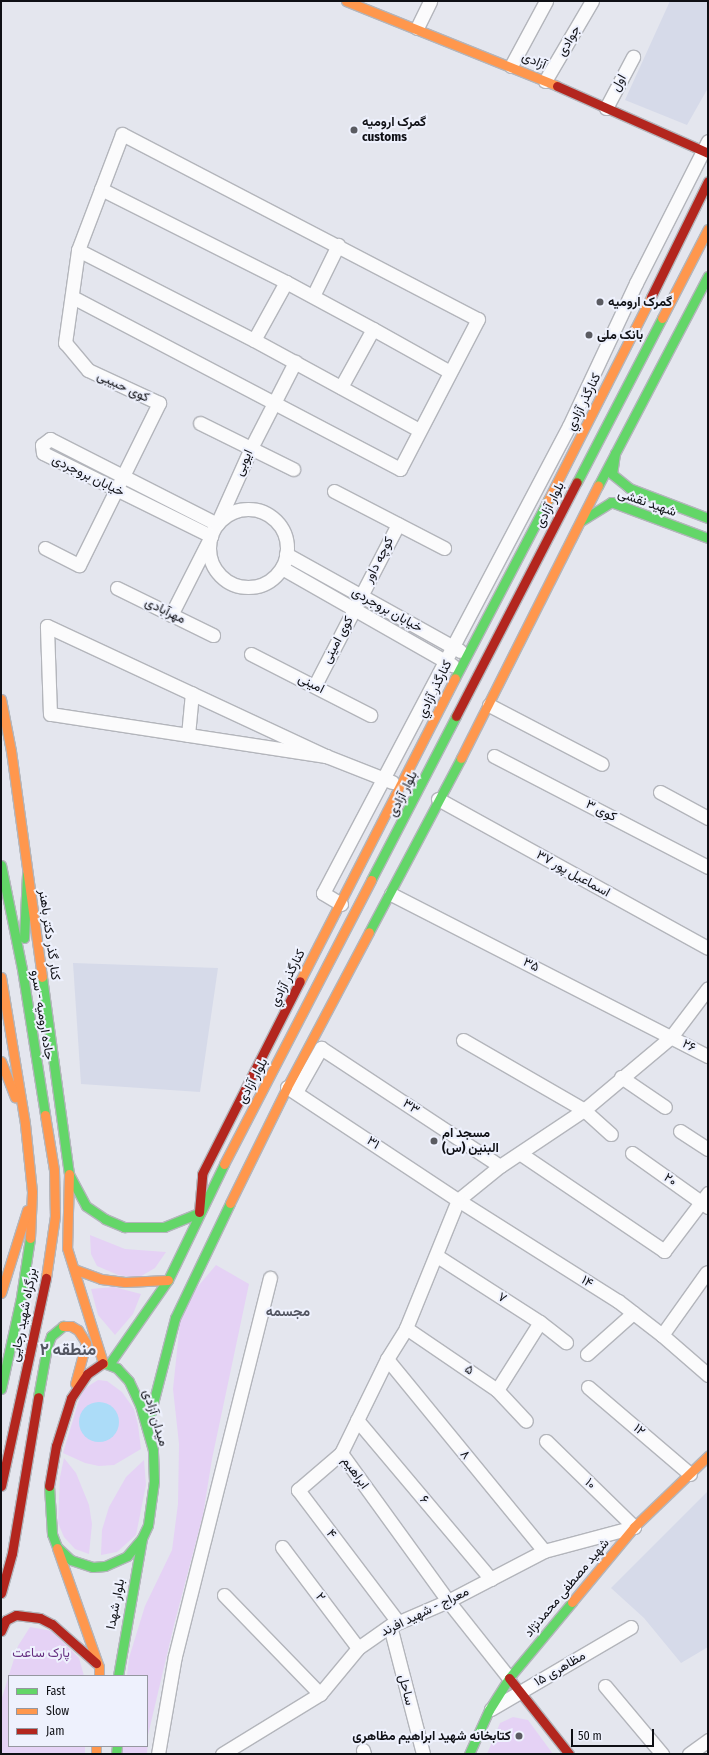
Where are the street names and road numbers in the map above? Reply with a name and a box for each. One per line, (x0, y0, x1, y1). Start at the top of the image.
street label: جوادی (554, 23, 584, 59)
street label: آزادی (519, 49, 549, 73)
street label: اول (608, 72, 630, 94)
street label: کوی حبیبی (94, 368, 152, 406)
street label: کنارگذر آزادي (563, 371, 605, 433)
street label: ایوبی (231, 447, 257, 479)
street label: خیابان بروجردی (49, 452, 127, 500)
street label: بلوار آزادی (532, 480, 568, 530)
street label: شهید نقشی (616, 486, 678, 520)
street label: کوچه داور (361, 534, 397, 586)
street label: خیابان بروجردی (349, 584, 425, 636)
street label: مهرآبادی (142, 595, 188, 627)
street label: کوی امینی (319, 614, 357, 666)
street label: کنارگذر آزادي (414, 658, 456, 720)
street label: امینی (295, 671, 327, 697)
street label: بلوار آزادی (385, 769, 421, 819)
street label: کوی ۳ (583, 797, 619, 825)
street label: اسماعیل پور ۳۷ (533, 847, 613, 901)
street label: کنار گذر دکتر باهنر (35, 889, 63, 981)
street label: کنارگذر آزادي (267, 947, 309, 1009)
street label: ۳۵ (520, 954, 542, 976)
street label: جاده ارومیه - سرو (27, 969, 57, 1061)
street label: ۲۶ (680, 1036, 698, 1056)
street label: بلوار آزادی (235, 1056, 271, 1106)
street label: ۳۳ (400, 1096, 422, 1118)
street label: ۳۱ (364, 1133, 382, 1153)
street label: ۲۰ (660, 1170, 680, 1190)
street label: بزرگراه شهید رجایی (7, 1267, 41, 1363)
street label: ۱۴ (578, 1272, 596, 1292)
street label: ۷ (495, 1289, 509, 1307)
street label: ۵ (461, 1361, 477, 1379)
street label: میدان آزادی (139, 1388, 171, 1448)
street label: ۱۲ (630, 1421, 648, 1439)
street label: ۸ (457, 1447, 473, 1463)
street label: ابراهیم (338, 1454, 372, 1492)
street label: ۱۰ (581, 1475, 599, 1493)
street label: ۶ (416, 1493, 432, 1507)
street label: ۴ (323, 1526, 339, 1542)
street label: شهید مصطفی محمدنژاد (521, 1536, 613, 1640)
street label: بلوار شهدا (103, 1578, 129, 1630)
street label: معراج - شهید افرند (378, 1584, 472, 1640)
street label: ۲ (312, 1590, 328, 1604)
street label: ۱۵ مظاهری (532, 1648, 588, 1690)
street label: ساحل (395, 1673, 417, 1707)

